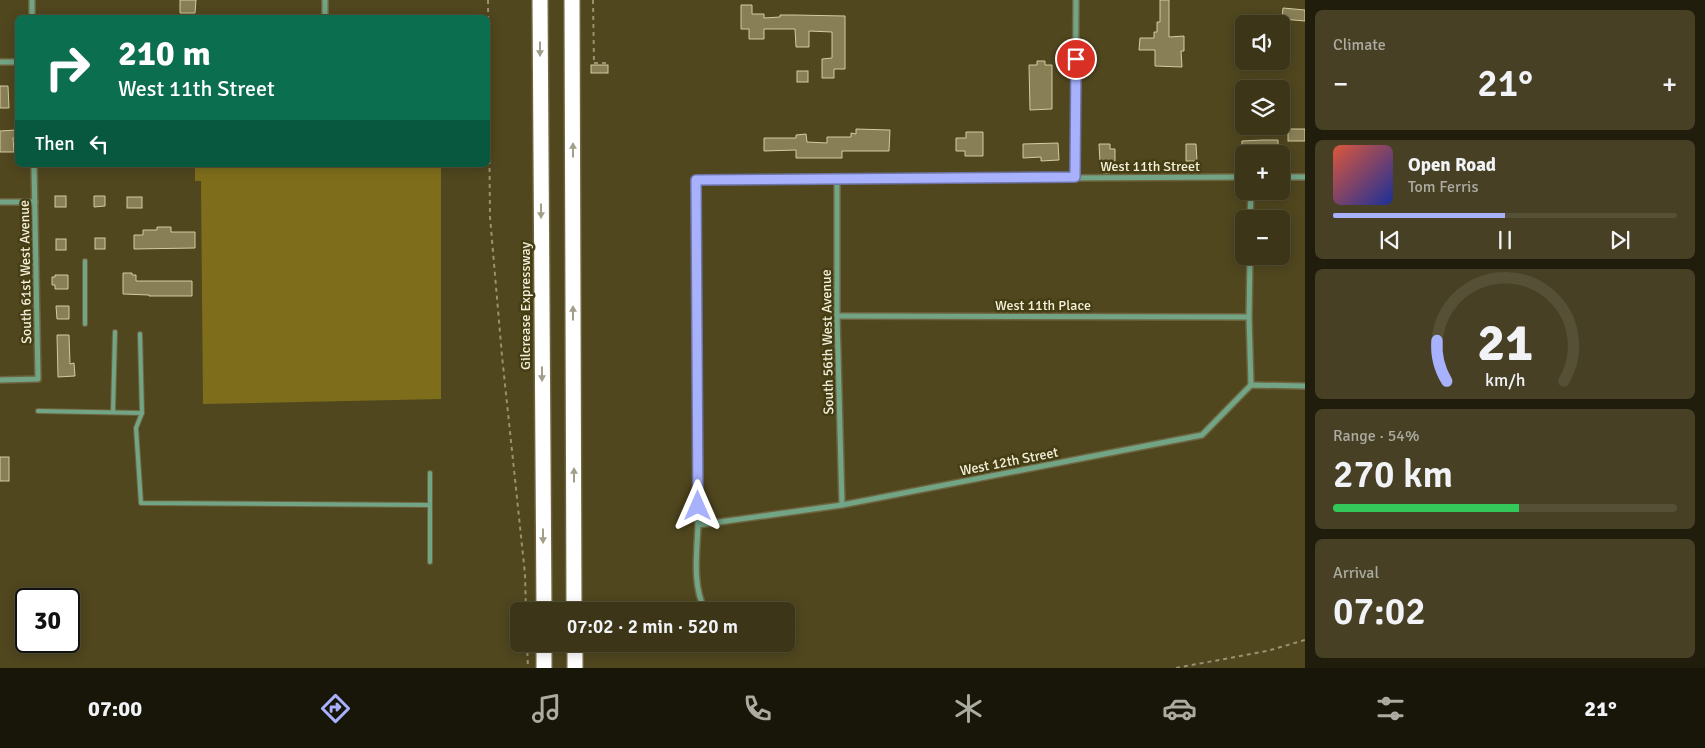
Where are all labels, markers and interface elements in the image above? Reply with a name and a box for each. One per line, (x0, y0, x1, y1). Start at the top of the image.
map controls (1235, 15, 1290, 265)
button: sound (1235, 15, 1290, 70)
text: 210 m (118, 32, 211, 75)
icon: right (35, 35, 100, 100)
text: Climate (1333, 35, 1386, 55)
pin (1055, 38, 1097, 80)
one-way arrow (536, 41, 544, 57)
icon: arrive (1062, 45, 1090, 73)
text: 21° (1477, 60, 1533, 107)
text: − (1333, 67, 1348, 101)
text: + (1662, 67, 1677, 101)
text: West 11th Street (118, 75, 275, 102)
button: layers (1235, 80, 1290, 135)
icon: left (85, 130, 113, 158)
text: Then (35, 132, 75, 156)
one-way arrow (569, 142, 577, 158)
button: + (1235, 145, 1290, 200)
text: Open Road (1408, 153, 1496, 177)
street label: West 11th Street (1100, 158, 1200, 175)
text: Tom Ferris (1408, 177, 1478, 197)
street label: South 61st West Avenue (16, 200, 35, 344)
one-way arrow (537, 203, 545, 219)
button: − (1235, 210, 1290, 265)
icon: previous (1376, 226, 1404, 254)
icon: pause (1491, 226, 1519, 254)
icon: next (1606, 226, 1634, 254)
street label: Gilcrease Expressway (517, 242, 534, 370)
street label: South 56th West Avenue (818, 269, 837, 415)
street label: West 11th Place (995, 297, 1091, 314)
one-way arrow (569, 304, 577, 320)
text: 21 (1477, 311, 1533, 375)
one-way arrow (538, 366, 546, 382)
text: km/h (1485, 369, 1525, 391)
text: Range · 54% (1333, 426, 1419, 446)
street label: West 12th Street (959, 444, 1060, 479)
text: 270 km (1333, 451, 1453, 498)
one-way arrow (570, 467, 578, 483)
position arrow (671, 479, 723, 531)
one-way arrow (539, 528, 547, 544)
text: Arrival (1333, 563, 1379, 583)
speed limit sign: 30 (15, 588, 80, 653)
text: 07:02 (1333, 588, 1426, 635)
text: 07:02 · 2 min · 520 m (567, 615, 738, 639)
icon: directions (318, 691, 353, 726)
icon: music (529, 691, 564, 726)
icon: phone (740, 691, 775, 726)
icon: climate (951, 691, 986, 726)
icon: car (1162, 691, 1197, 726)
icon: filters (1373, 691, 1408, 726)
text: 07:00 (88, 695, 142, 722)
text: 21° (1584, 695, 1617, 722)

